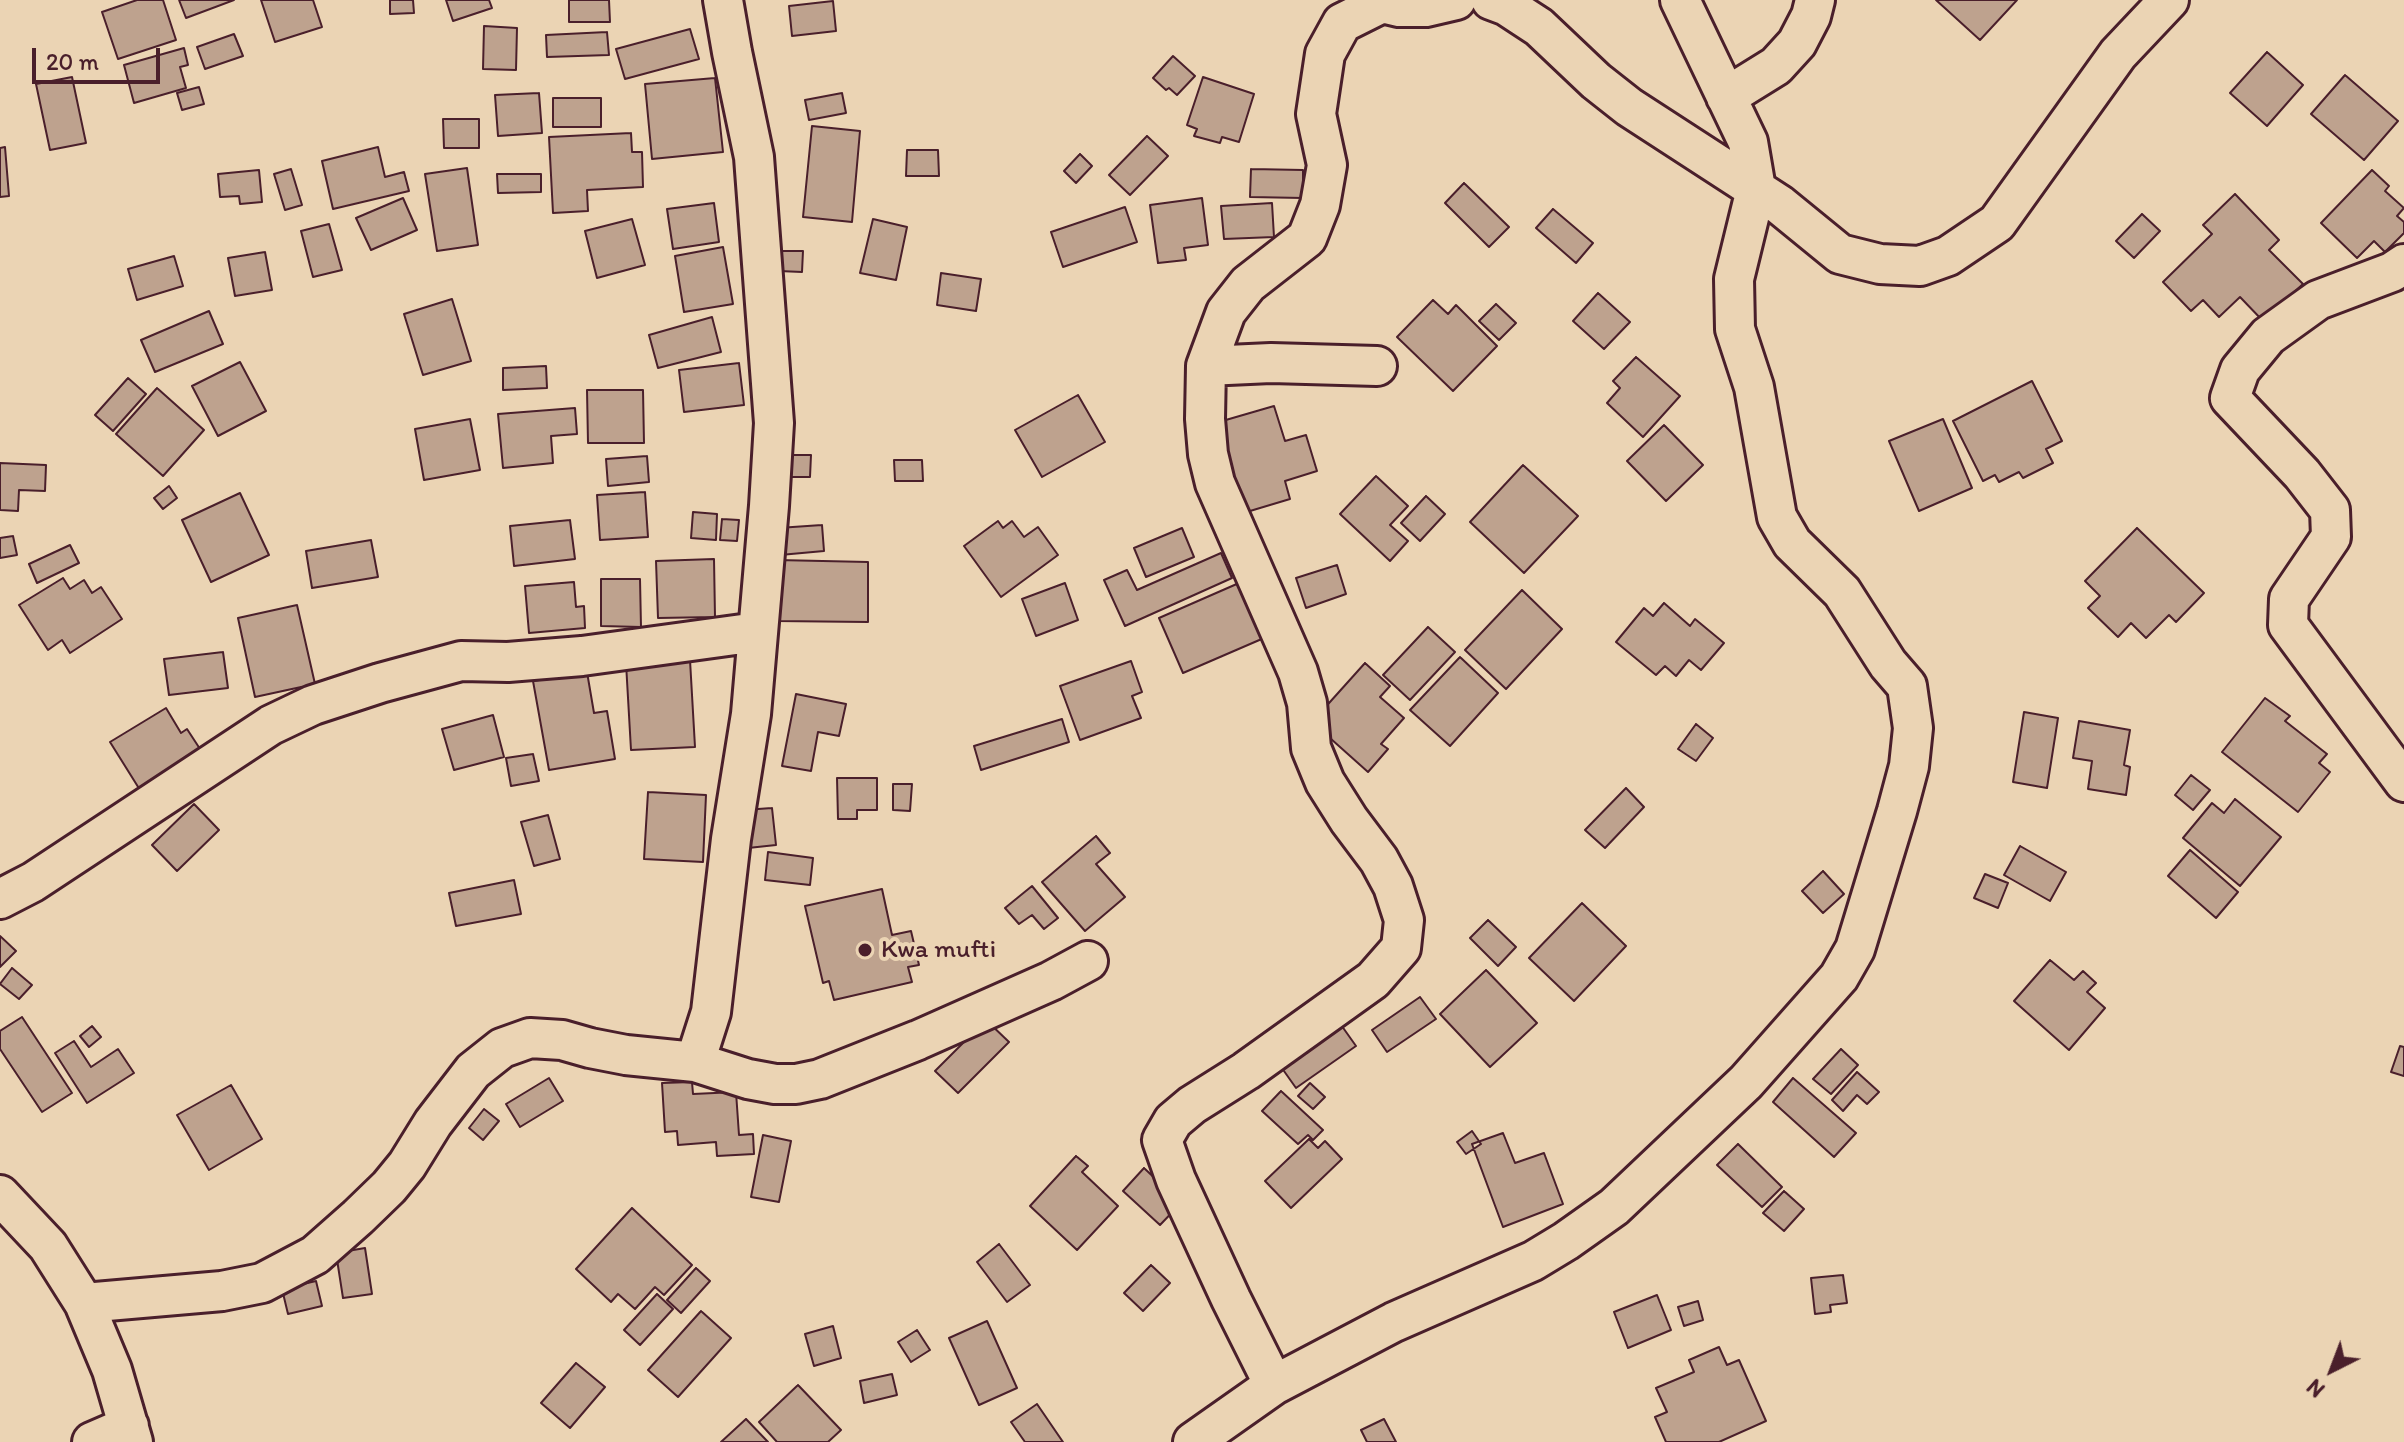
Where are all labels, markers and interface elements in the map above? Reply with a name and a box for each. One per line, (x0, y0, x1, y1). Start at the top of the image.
scale bar (36, 32, 164, 82)
text: 20 m (46, 47, 99, 76)
place label: Kwa mufti (881, 934, 996, 966)
marker: Kwa mufti (856, 941, 874, 959)
north arrow (2292, 1330, 2372, 1410)
text: N (2301, 1373, 2330, 1403)

